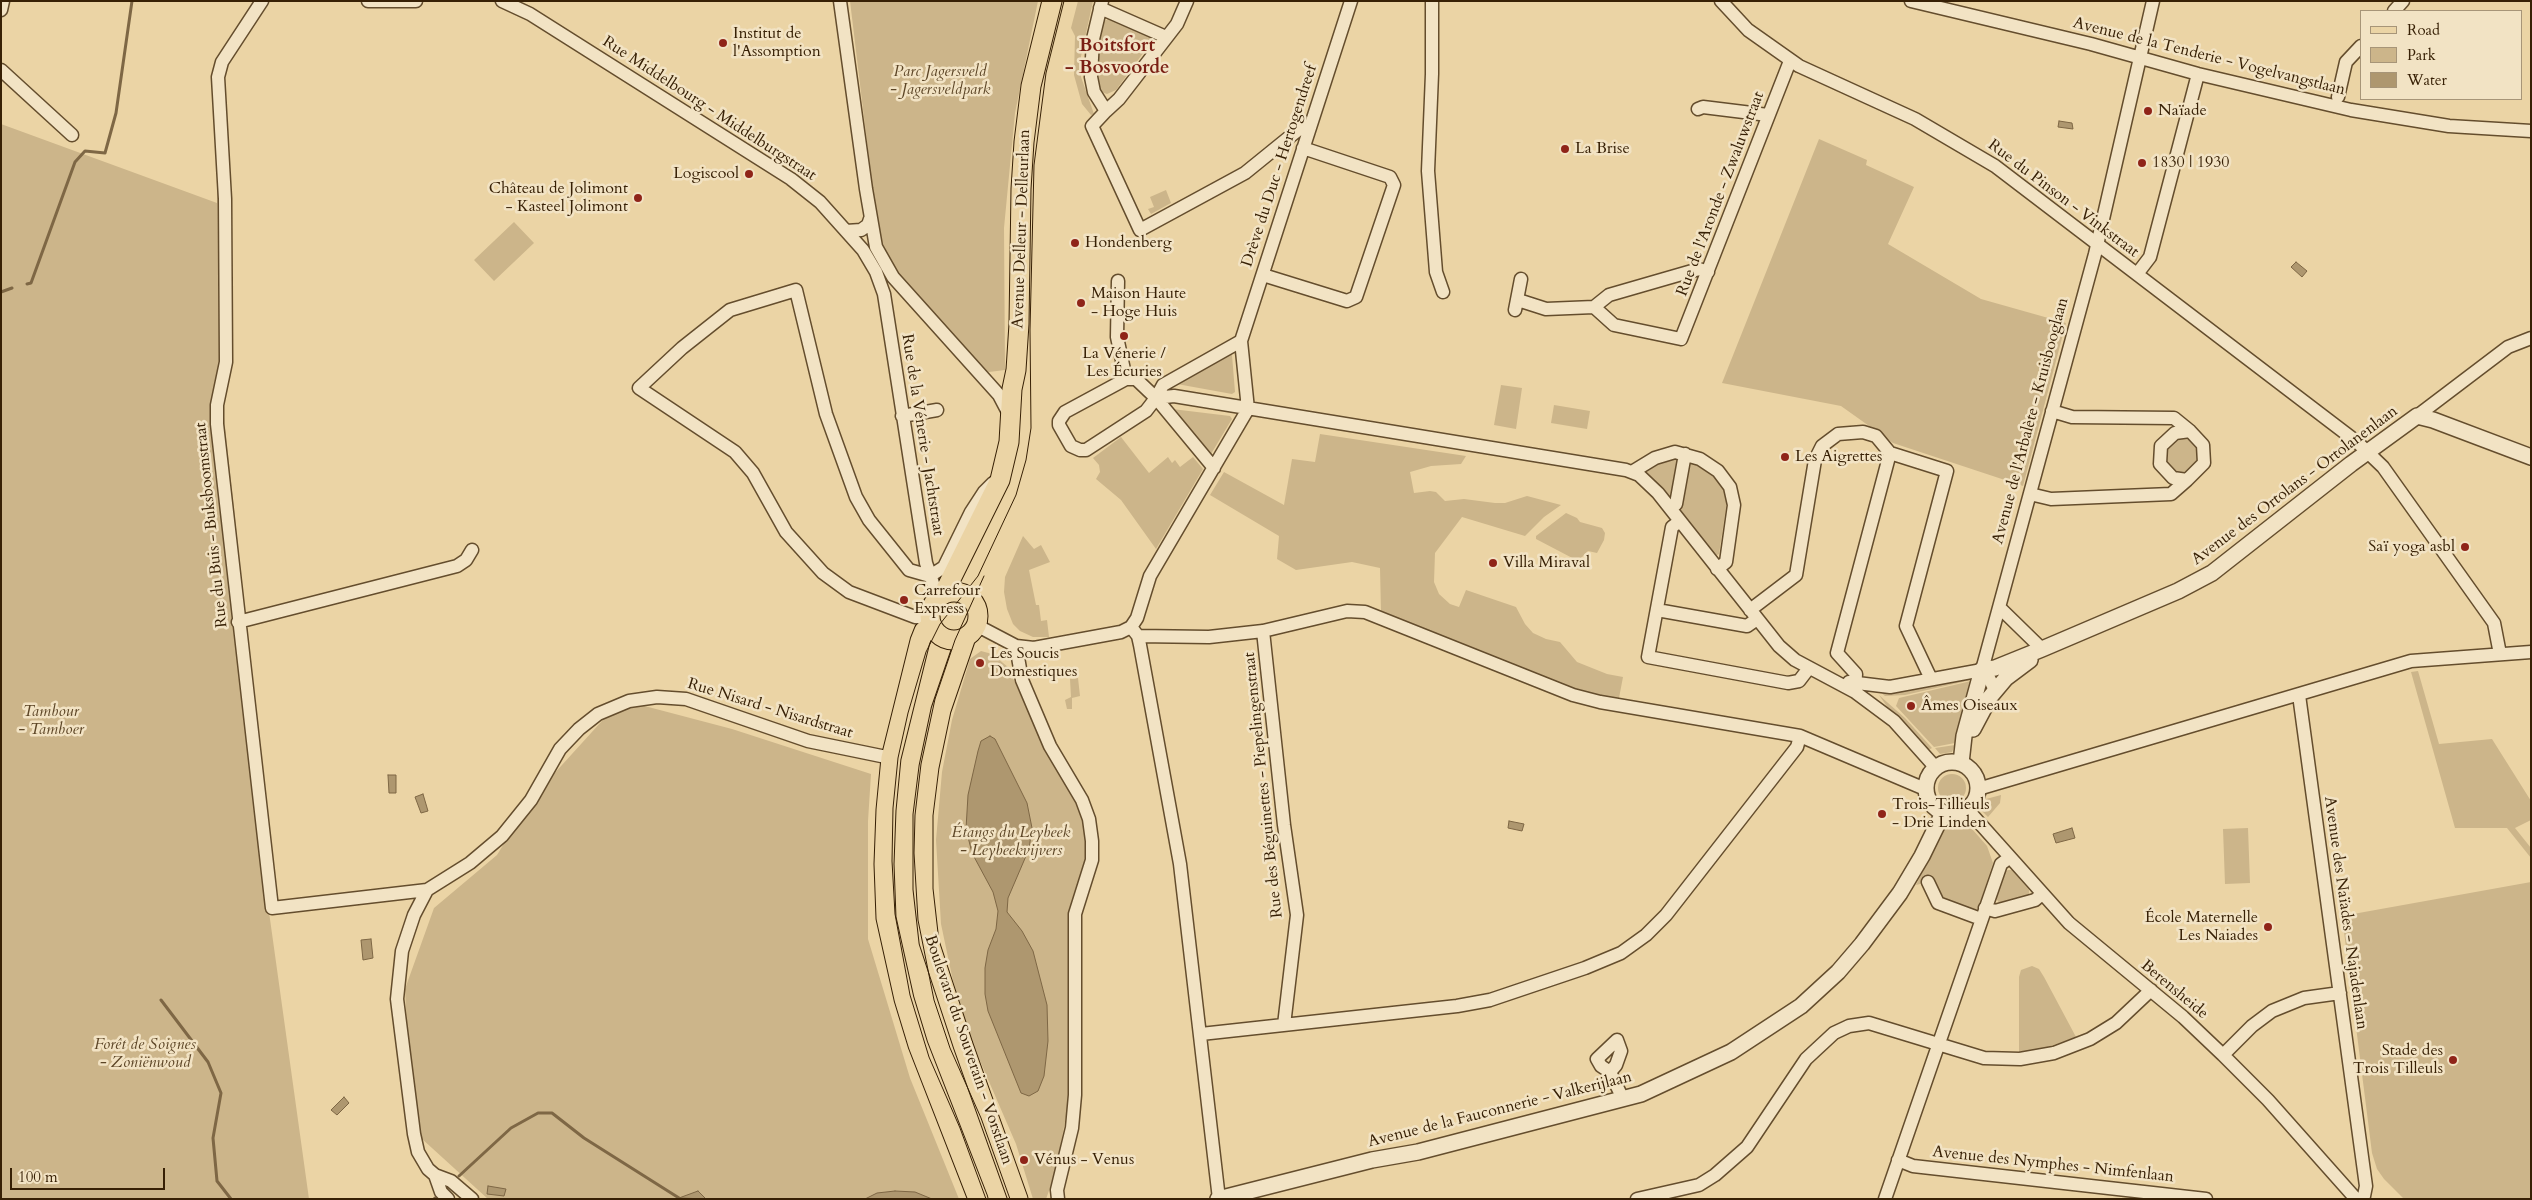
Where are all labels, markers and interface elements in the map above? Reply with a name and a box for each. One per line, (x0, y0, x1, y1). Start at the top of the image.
legend (2360, 10, 2522, 100)
street label: Avenue de la Tenderie - Vogelvangstlaan (2071, 14, 2347, 100)
text: Road (2407, 20, 2440, 40)
place label: Institut de l'Assomption (733, 24, 821, 62)
street label: Rue Middelbourg - Middelburgstraat (598, 33, 820, 185)
district label: Boitsfort - Bosvoorde (1065, 36, 1169, 80)
marker: Institut de l'Assomption (717, 37, 729, 49)
text: Park (2407, 45, 2436, 65)
park label: Parc Jagersveld - Jagersveldpark (890, 62, 990, 100)
street label: Drève du Duc - Hertogendreef (1238, 62, 1322, 270)
text: Water (2407, 70, 2447, 90)
street label: Rue de l'Aronde - Zwaluwstraat (1673, 89, 1769, 299)
place label: Naïade (2158, 101, 2207, 121)
marker: Naïade (2142, 105, 2154, 117)
street label: Avenue Delleur - Delleurlaan (1009, 129, 1035, 329)
street label: Rue du Pinson - Vinkstraat (1984, 136, 2142, 262)
place label: La Brise (1575, 139, 1630, 159)
marker: La Brise (1559, 143, 1571, 155)
place label: 1830 | 1930 (2152, 153, 2230, 173)
marker: 1830 | 1930 (2136, 157, 2148, 169)
place label: Logiscool (673, 164, 739, 184)
marker: Logiscool (743, 168, 755, 180)
place label: Château de Jolimont - Kasteel Jolimont (489, 179, 628, 217)
marker: Château de Jolimont - Kasteel Jolimont (632, 192, 644, 204)
place label: Hondenberg (1085, 233, 1172, 253)
marker: Hondenberg (1069, 237, 1081, 249)
place label: Maison Haute - Hoge Huis (1091, 284, 1186, 322)
street label: Avenue de l'Arbalète - Kruisbooglaan (1989, 296, 2073, 546)
marker: Maison Haute - Hoge Huis (1075, 297, 1087, 309)
marker: La Vénerie / Les Écuries (1118, 330, 1130, 342)
street label: Rue de la Vénerie - Jachtstraat (897, 333, 947, 537)
place label: La Vénerie / Les Écuries (1082, 344, 1166, 382)
street label: Avenue des Ortolans - Ortolanenlaan (2188, 402, 2402, 570)
street label: Rue du Buis - Buksboomstraat (192, 421, 232, 629)
place label: Les Aigrettes (1795, 447, 1882, 467)
marker: Les Aigrettes (1779, 451, 1791, 463)
place label: Saï yoga asbl (2368, 537, 2455, 557)
marker: Saï yoga asbl (2459, 541, 2471, 553)
place label: Villa Miraval (1503, 553, 1590, 573)
marker: Villa Miraval (1487, 557, 1499, 569)
place label: Carrefour Express (914, 581, 980, 619)
marker: Carrefour Express (898, 594, 910, 606)
place label: Les Soucis Domestiques (990, 644, 1077, 682)
street label: Rue des Béguinettes - Piepelingenstraat (1240, 651, 1288, 919)
marker: Les Soucis Domestiques (974, 657, 986, 669)
street label: Rue Nisard - Nisardstraat (685, 675, 855, 743)
place label: Âmes Oiseaux (1921, 696, 2017, 716)
marker: Âmes Oiseaux (1905, 700, 1917, 712)
park label: Tambour - Tamboer (18, 702, 84, 740)
place label: Trois-Tillieuls - Drie Linden (1892, 795, 1990, 833)
street label: Avenue des Naïades - Najadenlaan (2319, 795, 2371, 1031)
marker: Trois-Tillieuls - Drie Linden (1876, 808, 1888, 820)
park label: Étangs du Leybeek - Leybeekvijvers (952, 823, 1070, 861)
place label: École Maternelle Les Naiades (2145, 908, 2258, 946)
marker: École Maternelle Les Naiades (2262, 921, 2274, 933)
street label: Boulevard du Souverain - Vorstlaan (920, 933, 1016, 1167)
street label: Berensheide (2136, 956, 2212, 1024)
park label: Forêt de Soignes - Zoniënwoud (94, 1035, 196, 1073)
place label: Stade des Trois Tilleuls (2353, 1041, 2443, 1079)
marker: Stade des Trois Tilleuls (2447, 1054, 2459, 1066)
street label: Avenue de la Fauconnerie - Valkerijlaan (1366, 1068, 1634, 1152)
street label: Avenue des Nymphes - Nimfenlaan (1931, 1143, 2175, 1187)
place label: Vénus - Venus (1034, 1150, 1134, 1170)
marker: Vénus - Venus (1018, 1154, 1030, 1166)
scale bar (12, 1158, 168, 1190)
text: 100 m (18, 1167, 58, 1187)

